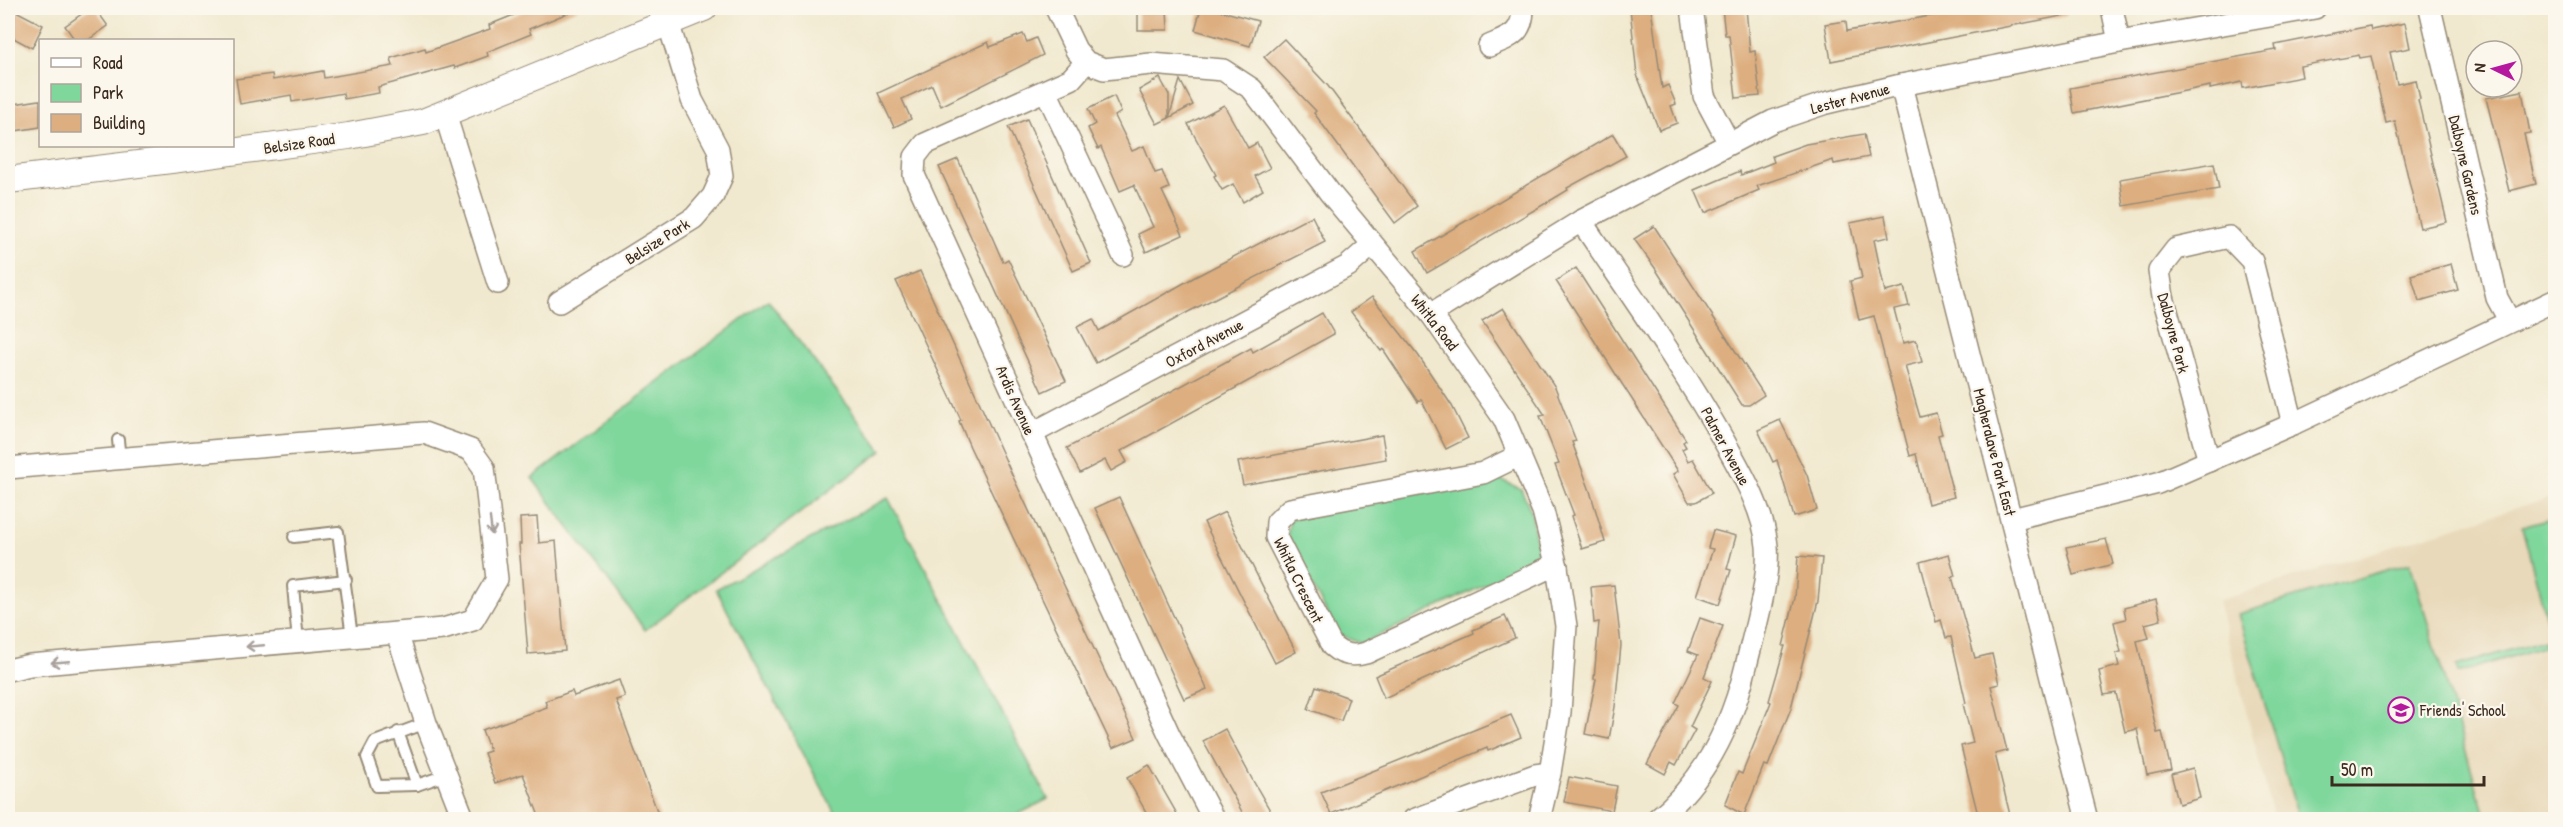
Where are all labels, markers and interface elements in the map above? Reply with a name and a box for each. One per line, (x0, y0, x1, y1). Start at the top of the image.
legend (39, 39, 234, 147)
north arrow (2464, 39, 2524, 99)
text: Road (93, 50, 123, 75)
text: N (2468, 62, 2490, 73)
street label: Lester Avenue (1808, 77, 1892, 119)
text: Park (93, 80, 124, 105)
text: Building (93, 110, 145, 135)
street label: Dalboyne Gardens (2444, 113, 2488, 217)
street label: Belsize Road (262, 127, 336, 159)
street label: Belsize Park (621, 212, 694, 269)
street label: Whitla Road (1406, 289, 1464, 355)
street label: Dalboyne Park (2153, 291, 2195, 376)
street label: Oxford Avenue (1161, 313, 1247, 373)
street label: Ardis Avenue (991, 362, 1041, 439)
street label: Magheralave Park East (1968, 386, 2022, 519)
street label: Palmer Avenue (1696, 403, 1756, 490)
one-way arrow (486, 516, 497, 536)
street label: Whitla Crescent (1269, 534, 1329, 627)
one-way arrow (245, 641, 265, 652)
one-way arrow (51, 657, 71, 668)
school or university icon: Friends' School (2386, 695, 2416, 725)
place label: Friends' School (2419, 699, 2506, 721)
scale bar (2332, 749, 2484, 787)
text: 50 m (2341, 757, 2373, 782)

